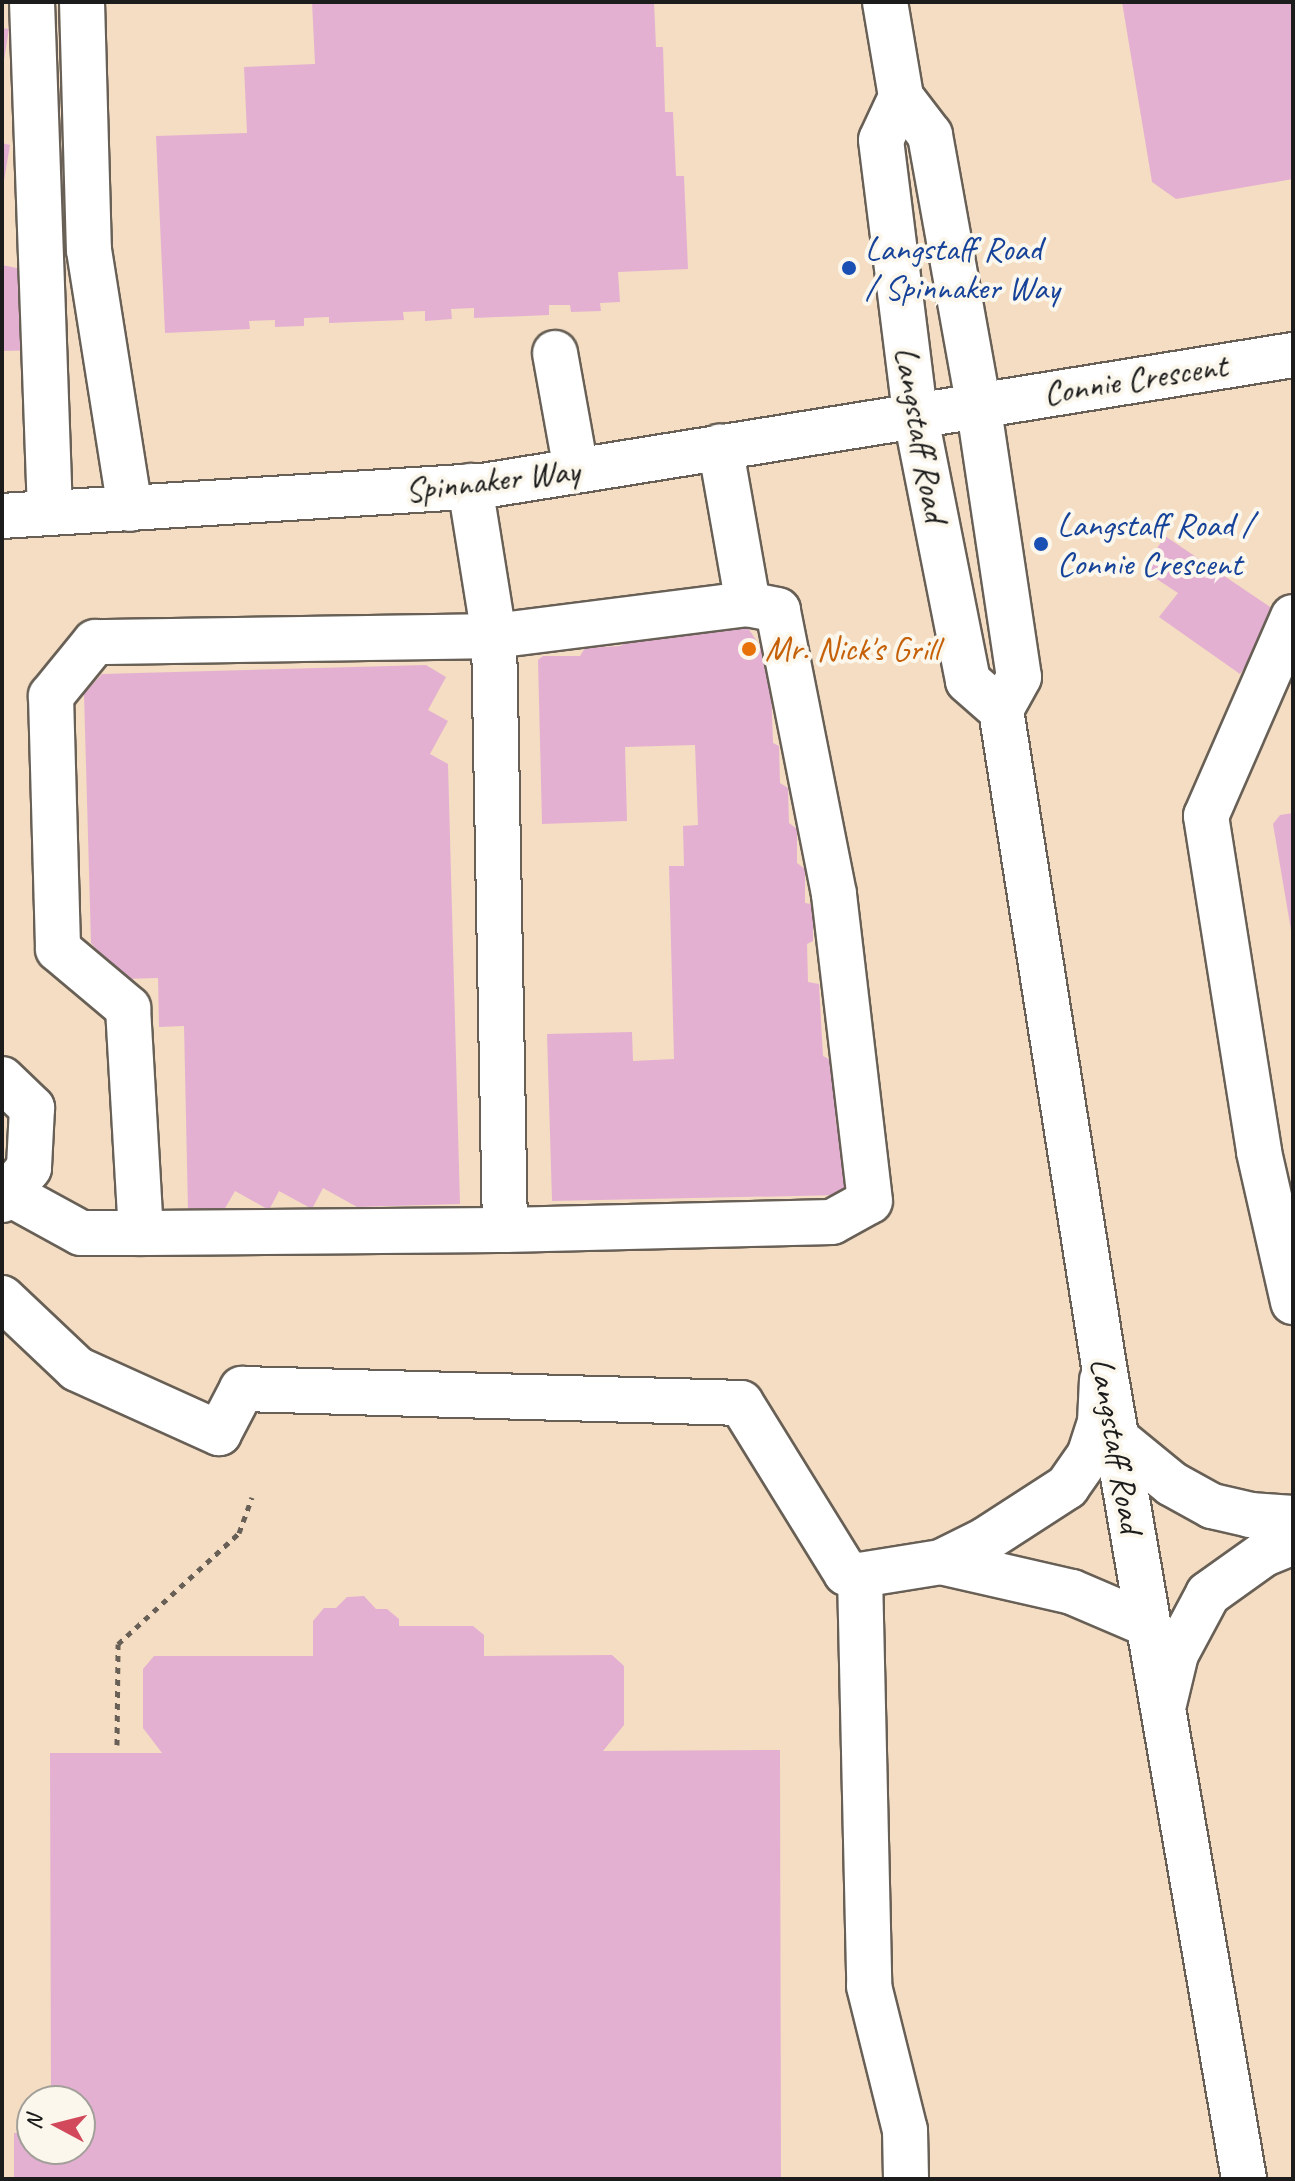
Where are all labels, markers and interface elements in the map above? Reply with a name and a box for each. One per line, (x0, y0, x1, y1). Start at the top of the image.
place label: Langstaff Road / Spinnaker Way (865, 228, 1059, 308)
marker: Langstaff Road / Spinnaker Way (840, 259, 858, 277)
street label: Langstaff Road (886, 344, 956, 524)
street label: Connie Crescent (1040, 344, 1230, 414)
street label: Spinnaker Way (403, 449, 581, 511)
place label: Langstaff Road / Connie Crescent (1057, 504, 1252, 584)
marker: Langstaff Road / Connie Crescent (1032, 535, 1050, 553)
place label: Mr. Nick's Grill (765, 629, 939, 669)
marker: Mr. Nick's Grill (740, 640, 758, 658)
street label: Langstaff Road (1082, 1355, 1152, 1535)
north arrow (16, 2085, 96, 2165)
text: N (19, 2114, 49, 2131)

